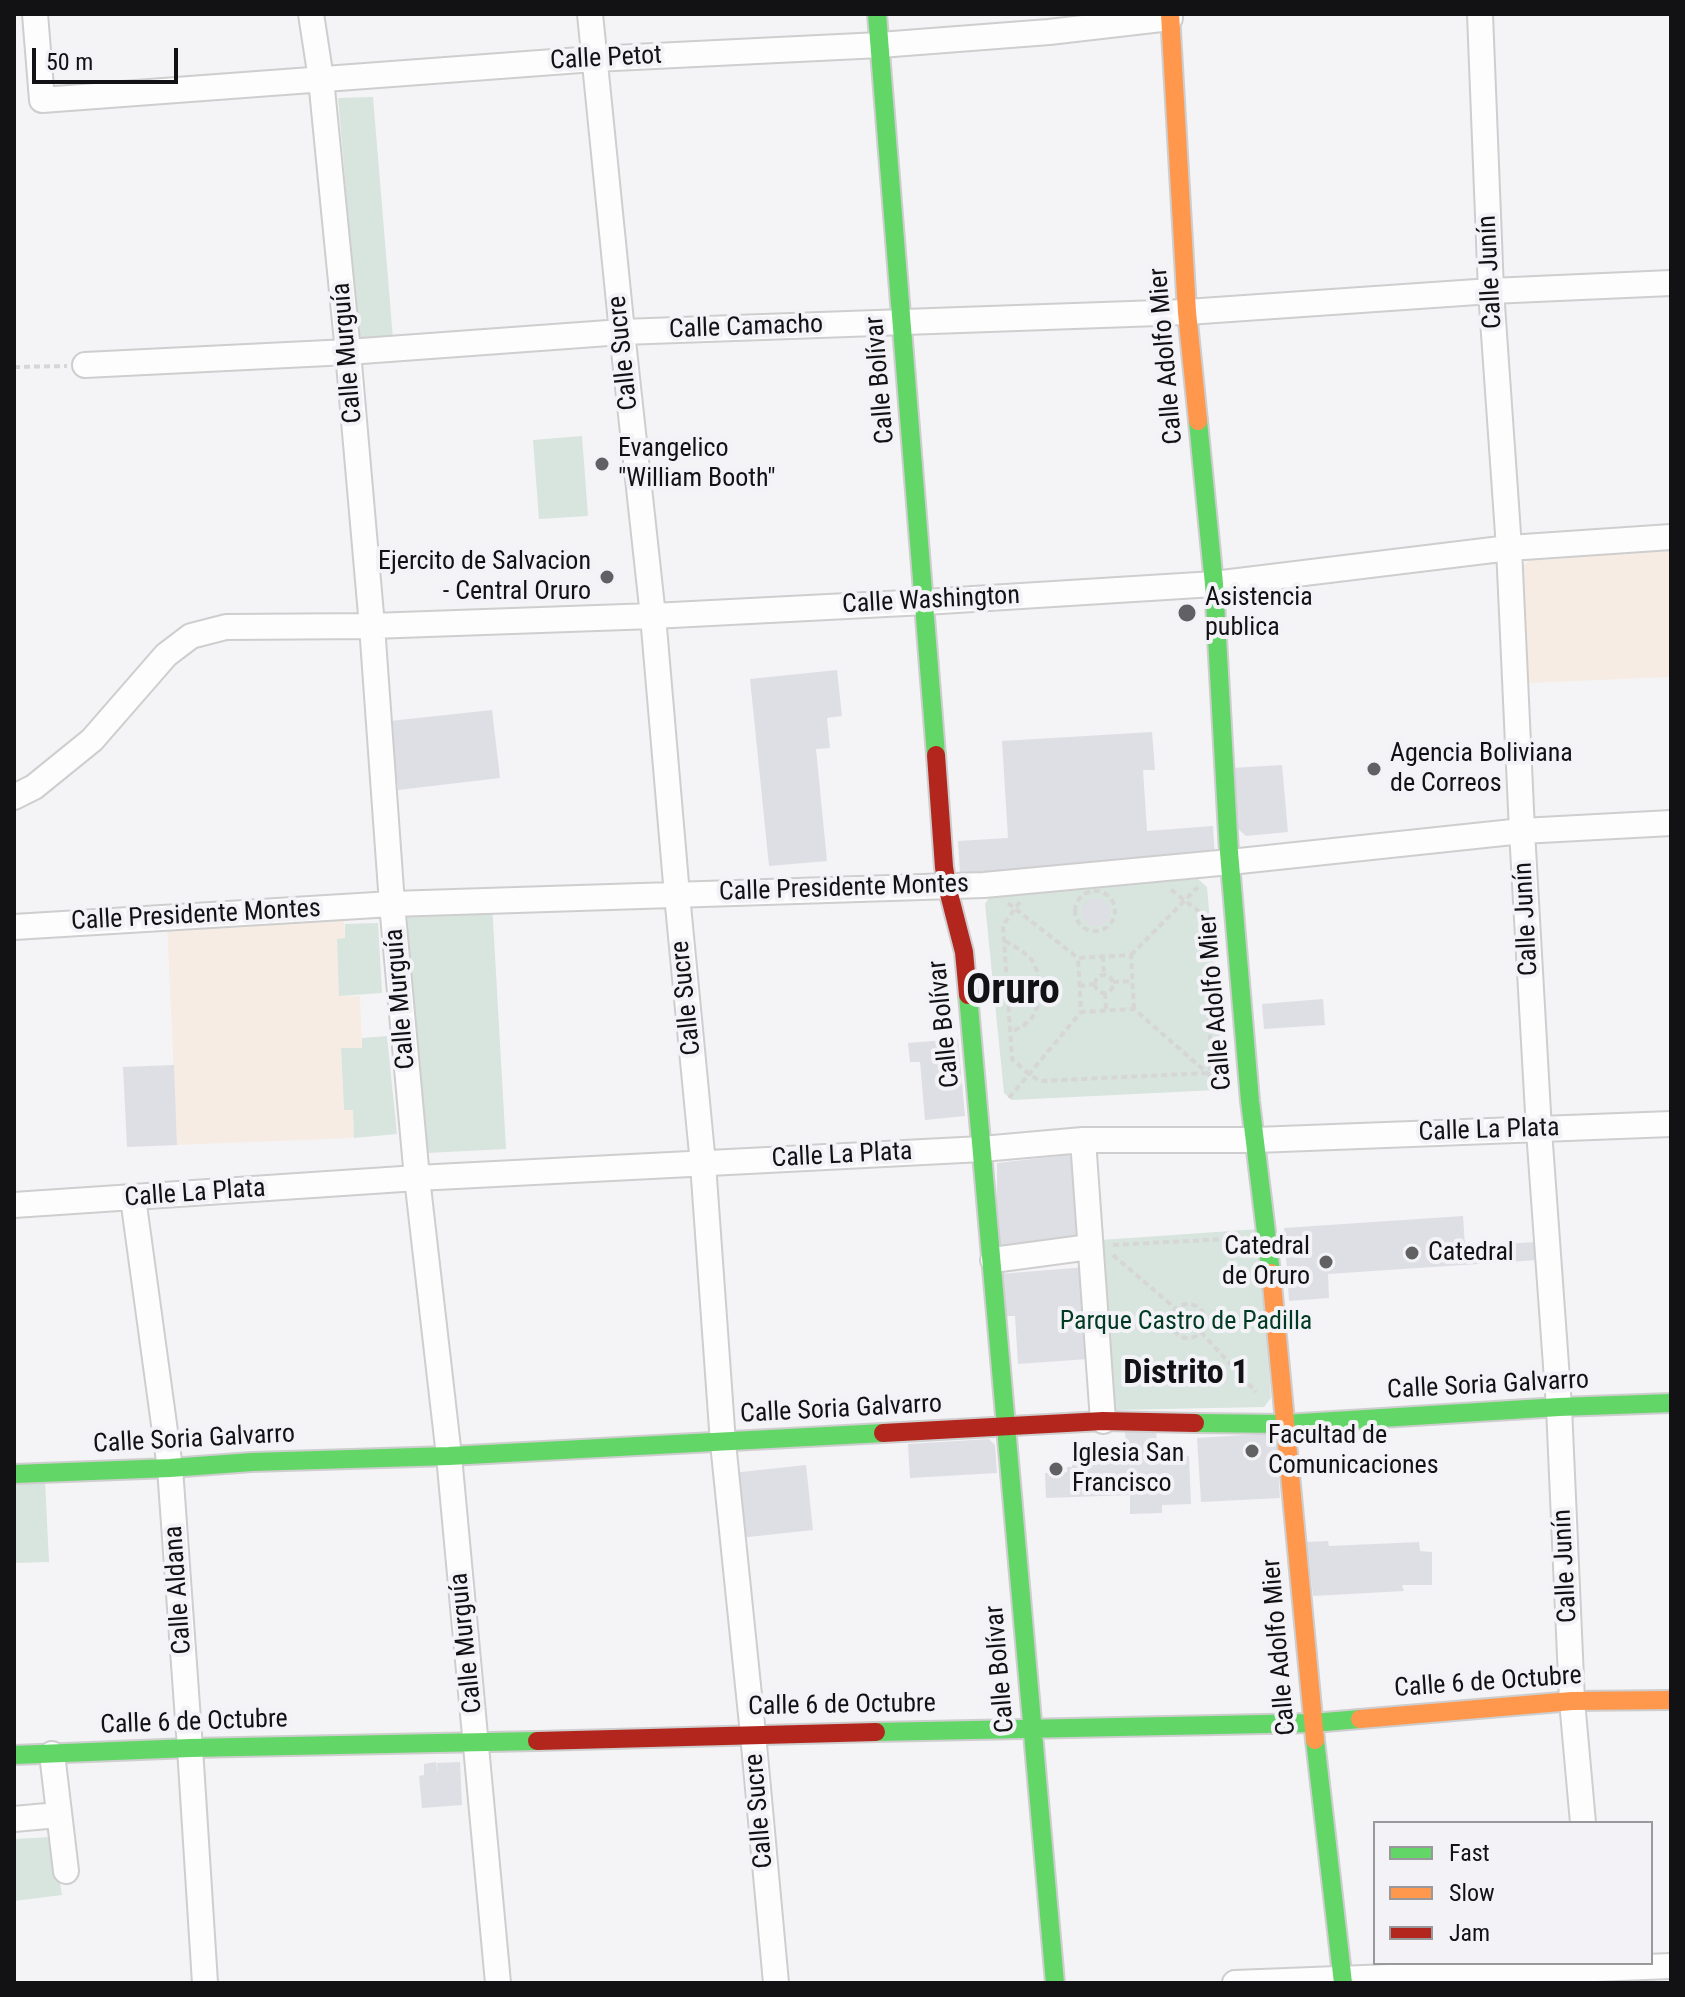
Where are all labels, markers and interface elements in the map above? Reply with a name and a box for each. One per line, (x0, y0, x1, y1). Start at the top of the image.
scale bar (36, 32, 182, 82)
street label: Calle Petot (549, 40, 663, 78)
text: 50 m (46, 48, 93, 76)
street label: Calle Junín (1472, 214, 1510, 330)
street label: Calle Adolfo Mier (1144, 266, 1190, 446)
street label: Calle Murguía (326, 281, 370, 425)
street label: Calle Sucre (602, 294, 646, 412)
street label: Calle Camacho (668, 310, 824, 346)
street label: Calle Bolívar (860, 315, 902, 445)
place label: Evangelico "William Booth" (618, 433, 776, 494)
marker: Evangelico "William Booth" (593, 455, 611, 473)
place label: Ejercito de Salvacion - Central Oruro (378, 546, 591, 608)
marker: Ejercito de Salvacion - Central Oruro (598, 568, 616, 586)
street label: Calle Washington (841, 581, 1021, 621)
place label: Asistencia publica (1205, 582, 1313, 644)
marker: Asistencia publica (1176, 602, 1198, 624)
place label: Agencia Boliviana de Correos (1390, 738, 1573, 800)
marker: Agencia Boliviana de Correos (1365, 760, 1383, 778)
street label: Calle Junín (1508, 861, 1546, 977)
street label: Calle Presidente Montes (719, 869, 969, 909)
street label: Calle Presidente Montes (70, 894, 322, 938)
street label: Calle Adolfo Mier (1193, 912, 1239, 1092)
street label: Calle Murguía (379, 927, 423, 1071)
street label: Calle Sucre (665, 939, 709, 1057)
street label: Calle Bolívar (923, 959, 967, 1089)
district label: Oruro (966, 967, 1060, 1017)
street label: Calle La Plata (1418, 1113, 1560, 1149)
street label: Calle La Plata (771, 1137, 913, 1175)
street label: Calle La Plata (124, 1174, 266, 1214)
place label: Catedral de Oruro (1222, 1231, 1310, 1292)
place label: Catedral (1428, 1237, 1514, 1269)
marker: Catedral (1403, 1244, 1421, 1262)
marker: Catedral de Oruro (1317, 1253, 1335, 1271)
park label: Parque Castro de Padilla (1060, 1306, 1312, 1338)
district label: Distrito 1 (1123, 1354, 1249, 1394)
street label: Calle Soria Galvarro (1386, 1365, 1590, 1407)
street label: Calle Soria Galvarro (739, 1389, 943, 1431)
street label: Calle Soria Galvarro (92, 1419, 296, 1461)
place label: Facultad de Comunicaciones (1268, 1420, 1439, 1482)
place label: Iglesia San Francisco (1072, 1438, 1184, 1500)
marker: Facultad de Comunicaciones (1243, 1442, 1261, 1460)
marker: Iglesia San Francisco (1047, 1460, 1065, 1478)
street label: Calle Junín (1547, 1508, 1585, 1624)
street label: Calle Aldana (159, 1525, 199, 1655)
street label: Calle Adolfo Mier (1257, 1557, 1303, 1737)
street label: Calle Murguía (444, 1571, 490, 1715)
street label: Calle Bolívar (980, 1604, 1022, 1734)
street label: Calle 6 de Octubre (1393, 1661, 1583, 1705)
street label: Calle 6 de Octubre (748, 1689, 936, 1723)
street label: Calle 6 de Octubre (100, 1704, 288, 1742)
street label: Calle Sucre (739, 1752, 781, 1870)
legend (1373, 1821, 1653, 1965)
text: Fast (1449, 1839, 1490, 1867)
text: Slow (1449, 1879, 1495, 1907)
text: Jam (1449, 1919, 1490, 1947)

